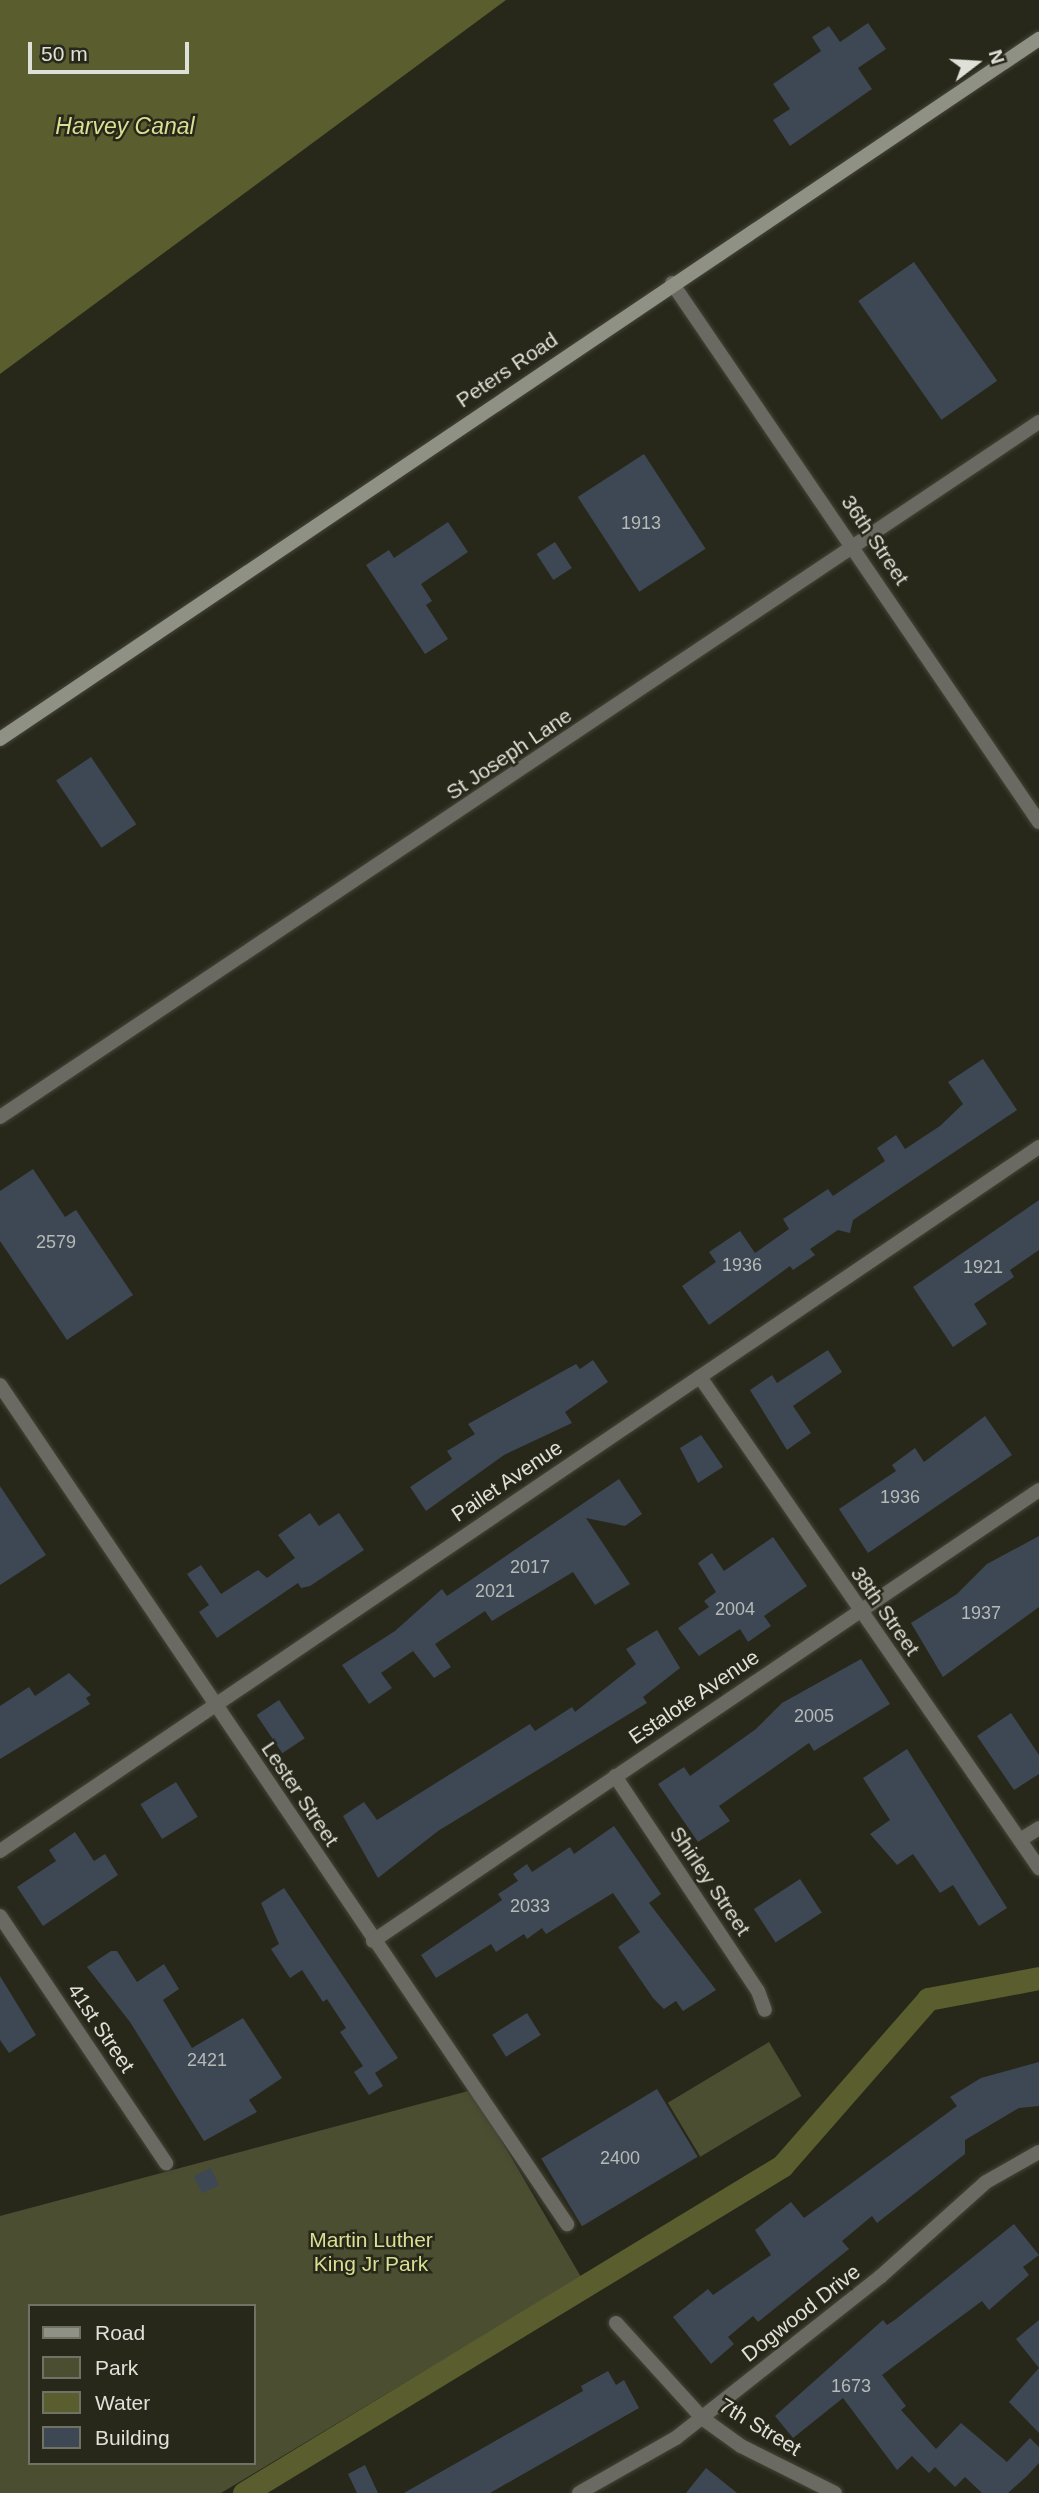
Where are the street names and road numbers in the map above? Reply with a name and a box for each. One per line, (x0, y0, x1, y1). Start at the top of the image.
street label: Peters Road (452, 327, 562, 413)
street label: 36th Street (836, 490, 914, 590)
street label: St Joseph Lane (441, 703, 577, 805)
street label: Pailet Avenue (446, 1434, 568, 1528)
street label: 38th Street (845, 1562, 925, 1660)
street label: Estalote Avenue (624, 1644, 764, 1750)
street label: Lester Street (256, 1737, 344, 1851)
street label: Shirley Street (664, 1822, 756, 1940)
street label: 41st Street (62, 1979, 140, 2077)
street label: Dogwood Drive (737, 2259, 865, 2367)
street label: 7th Street (714, 2393, 806, 2461)

